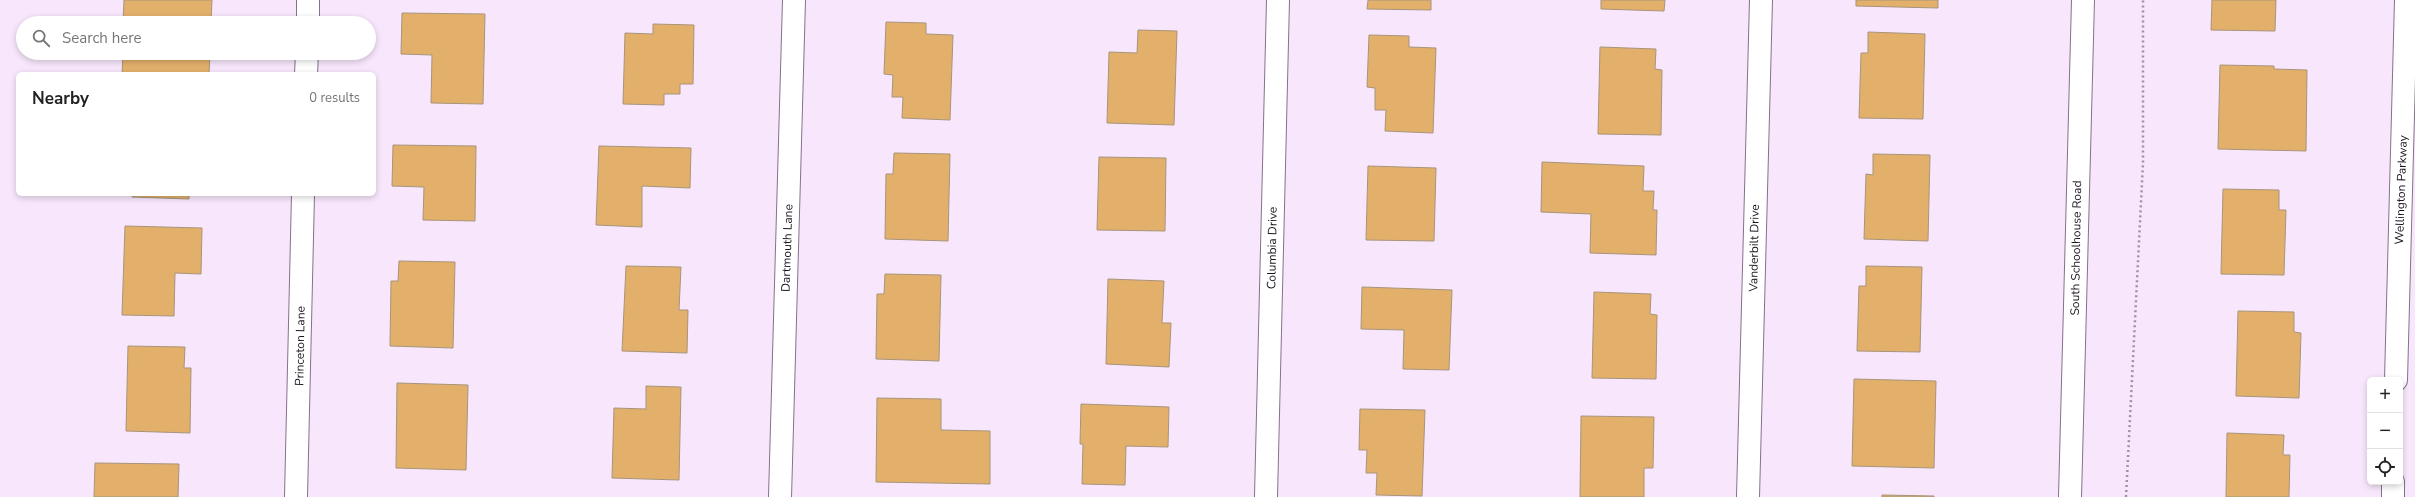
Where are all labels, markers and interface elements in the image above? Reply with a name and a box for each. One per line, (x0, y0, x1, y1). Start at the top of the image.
search box (16, 16, 376, 60)
icon: search (30, 27, 52, 49)
text: Search here (62, 28, 142, 48)
text: Nearby (32, 87, 89, 110)
text: 0 results (309, 89, 360, 107)
street label: Wellington Parkway (2391, 134, 2411, 245)
street label: South Schoolhouse Road (2067, 180, 2085, 316)
street label: Dartmouth Lane (777, 204, 797, 292)
street label: Vanderbilt Drive (1745, 204, 1763, 293)
street label: Columbia Drive (1263, 207, 1281, 289)
street label: Princeton Lane (291, 306, 309, 386)
map controls (2367, 377, 2403, 485)
button: + (2367, 377, 2403, 413)
button: − (2367, 413, 2403, 449)
button: locate (2367, 449, 2403, 485)

